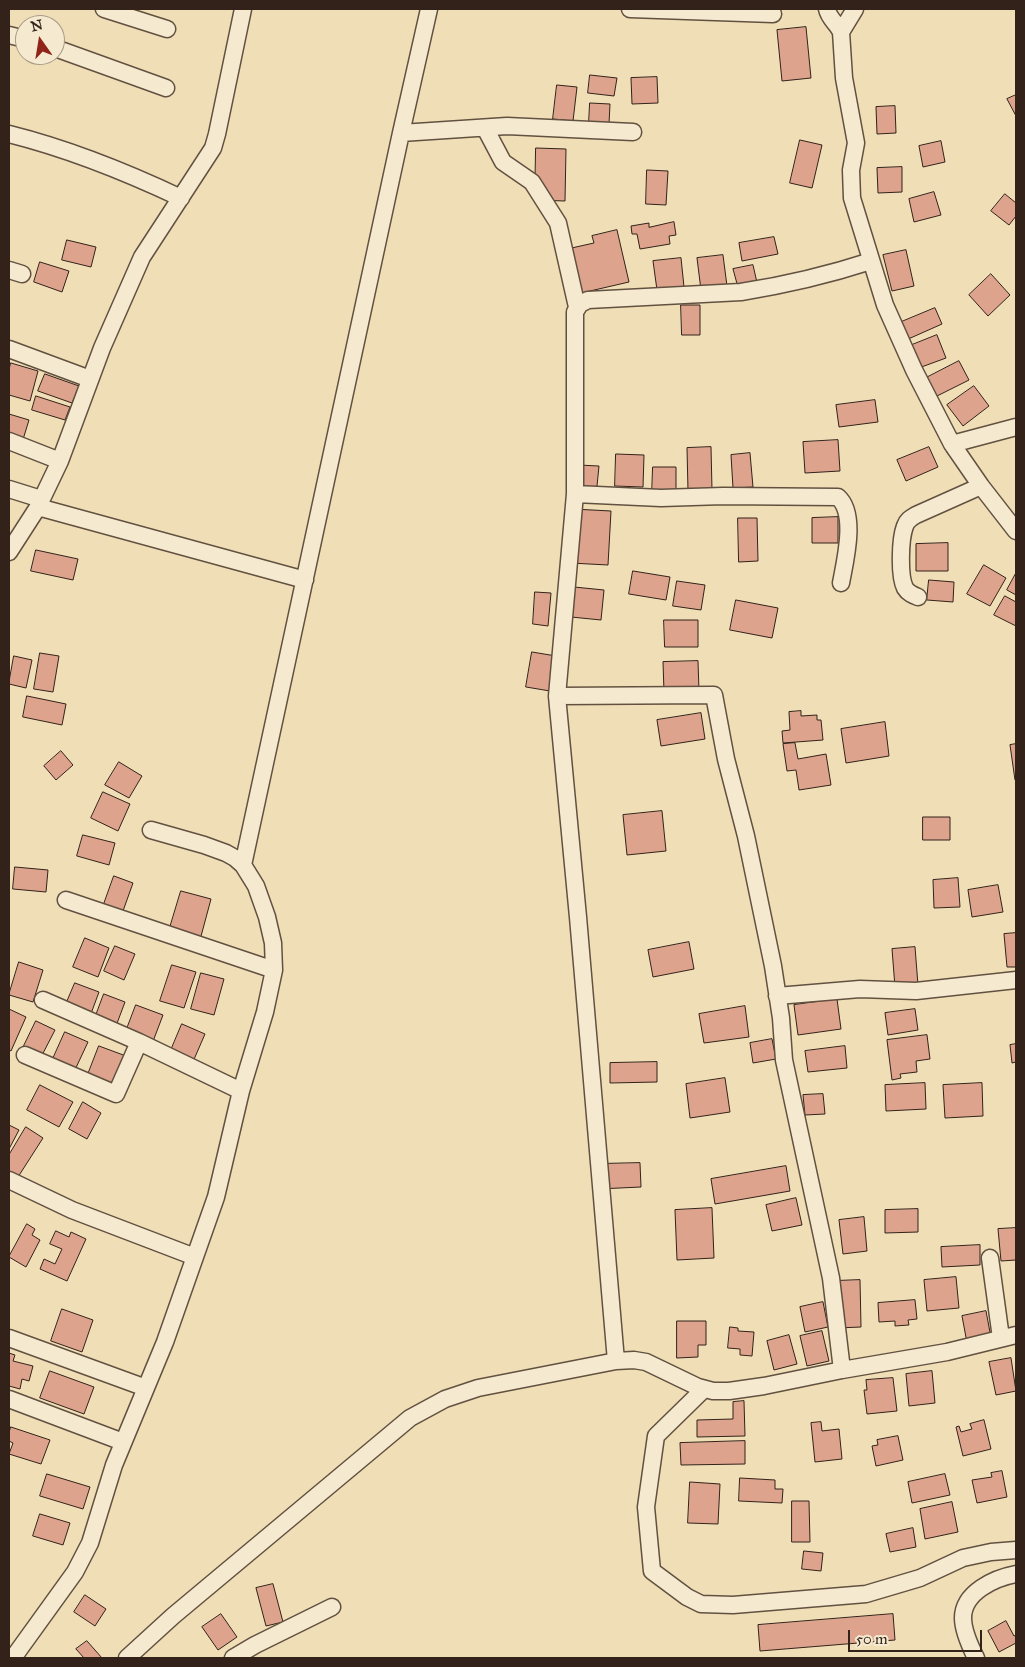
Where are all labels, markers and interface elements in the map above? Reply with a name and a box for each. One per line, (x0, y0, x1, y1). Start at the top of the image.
north arrow (15, 15, 65, 65)
text: N (29, 16, 44, 35)
scale bar (850, 1620, 984, 1652)
text: 50 m (856, 1630, 888, 1648)

